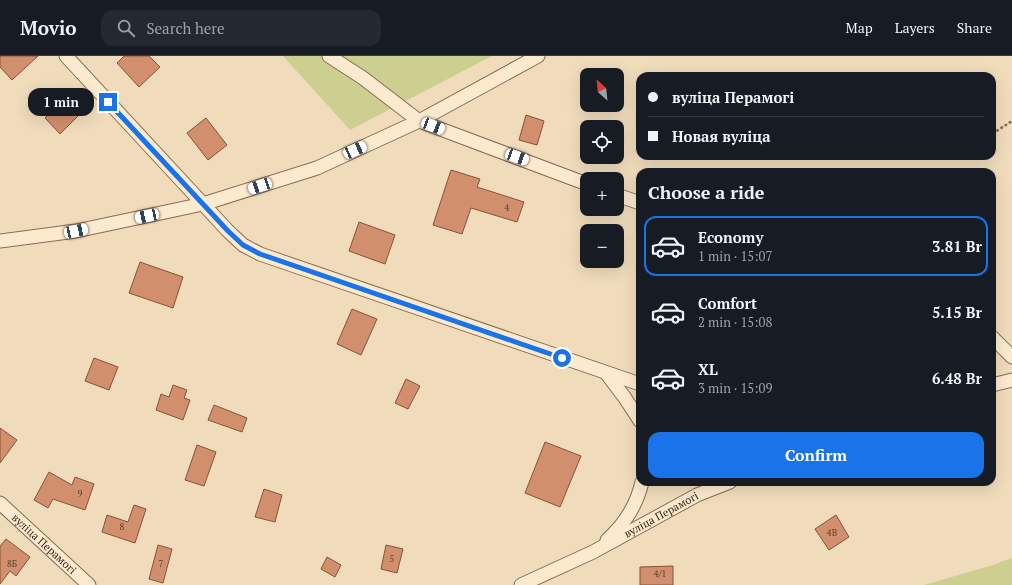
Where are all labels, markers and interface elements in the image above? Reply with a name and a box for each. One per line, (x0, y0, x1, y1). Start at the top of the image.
search box (101, 10, 381, 46)
text: Movio (20, 15, 77, 40)
icon: search (115, 17, 137, 39)
text: Search here (147, 18, 225, 38)
text: Map (846, 18, 873, 37)
text: Layers (895, 18, 935, 37)
text: Share (957, 18, 992, 37)
north arrow (580, 68, 624, 112)
map controls (580, 68, 624, 268)
text: вуліца Перамогі (672, 87, 794, 107)
callout: 1 min (28, 88, 94, 116)
text: 1 min (43, 93, 79, 111)
route end (99, 93, 117, 111)
car (420, 116, 446, 136)
button: locate (580, 120, 624, 164)
text: Новая вуліца (672, 126, 771, 146)
car (342, 140, 368, 160)
car (504, 147, 530, 167)
button: + (580, 172, 624, 216)
car (247, 177, 273, 195)
text: Choose a ride (648, 180, 764, 204)
house number: 4 (505, 202, 510, 214)
car (134, 208, 160, 224)
car (63, 223, 89, 239)
button: − (580, 224, 624, 268)
text: Economy (698, 227, 763, 247)
icon: car (650, 228, 686, 264)
text: 3.81 Br (932, 236, 982, 256)
text: 1 min · 15:07 (698, 247, 772, 265)
text: Comfort (698, 293, 757, 313)
icon: car (650, 294, 686, 330)
text: 5.15 Br (932, 302, 982, 322)
text: 2 min · 15:08 (698, 313, 772, 331)
route start (553, 349, 571, 367)
text: XL (698, 359, 718, 379)
icon: car (650, 360, 686, 396)
text: 6.48 Br (932, 368, 982, 388)
text: 3 min · 15:09 (698, 379, 772, 397)
button: Confirm (648, 432, 984, 478)
house number: 9 (78, 488, 83, 500)
street label: вуліца Перамогі (622, 489, 701, 541)
street label: вуліца Перамогі (9, 510, 79, 577)
house number: 8 (120, 521, 125, 533)
house number: 4В (827, 527, 838, 539)
house number: 5 (390, 553, 395, 565)
house number: 8Б (7, 558, 17, 570)
house number: 7 (159, 558, 164, 570)
house number: 4/1 (654, 568, 666, 580)

